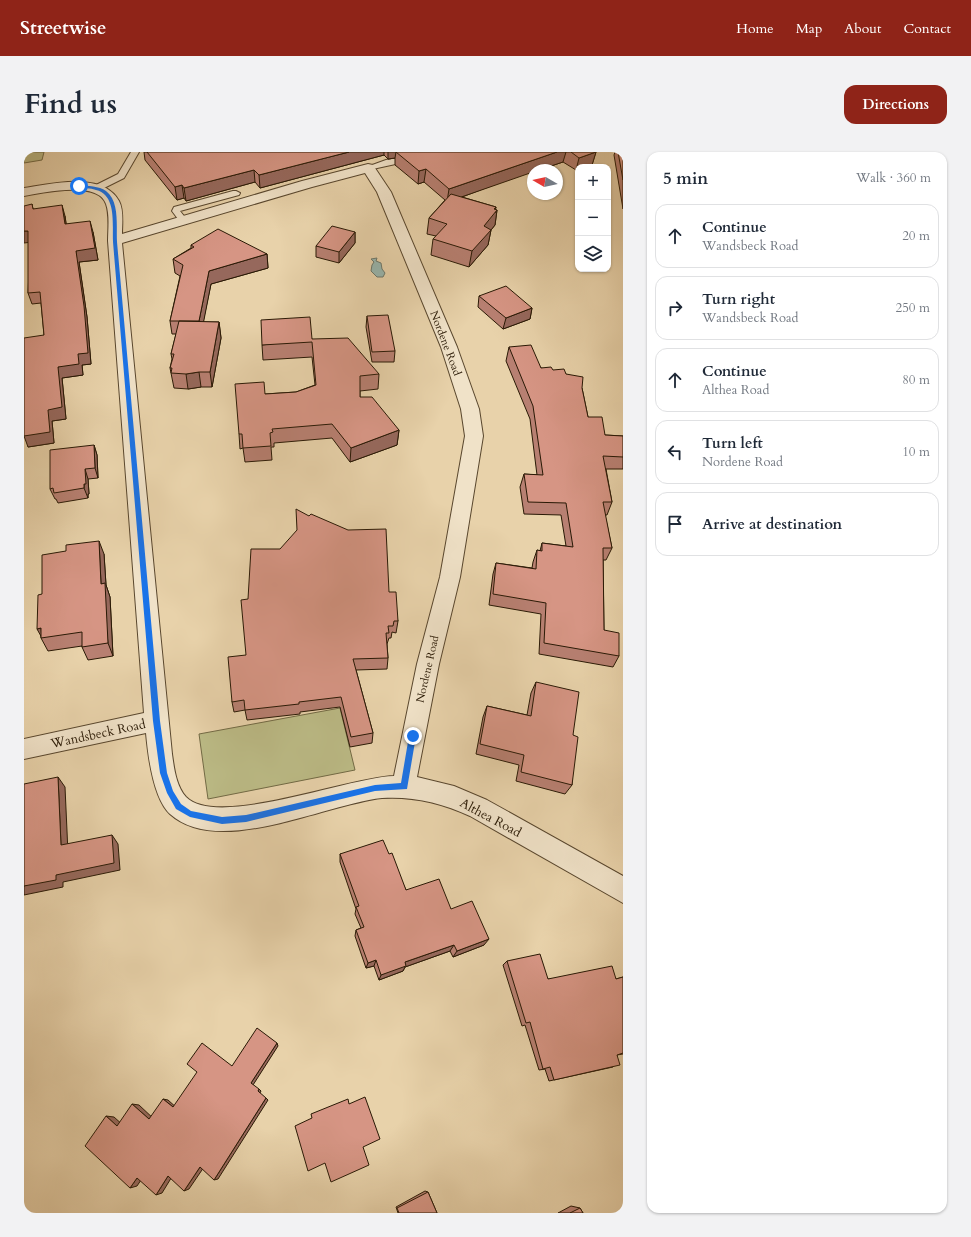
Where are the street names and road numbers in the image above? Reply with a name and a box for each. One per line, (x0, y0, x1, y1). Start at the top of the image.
street label: Nordene Road (426, 308, 465, 378)
street label: Nordene Road (412, 634, 443, 704)
street label: Wandsbeck Road (48, 715, 147, 753)
street label: Althea Road (457, 794, 525, 842)

